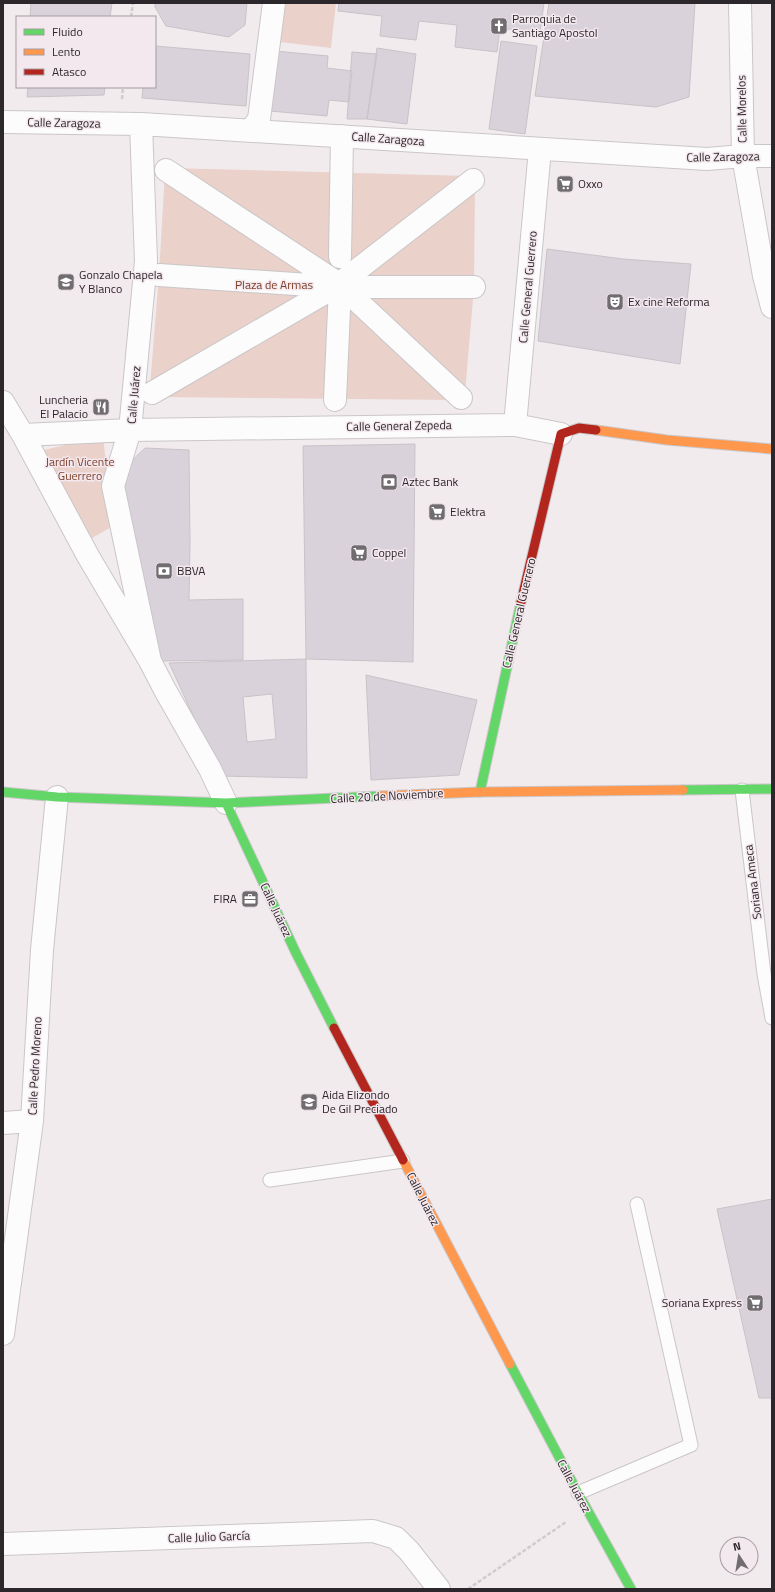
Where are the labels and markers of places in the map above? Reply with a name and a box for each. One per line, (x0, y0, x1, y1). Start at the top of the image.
place label: Parroquia de Santiago Apostol (512, 9, 598, 42)
church icon: Parroquia de Santiago Apostol (489, 16, 509, 36)
supermarket icon: Oxxo (555, 174, 575, 194)
place label: Oxxo (578, 174, 603, 193)
place label: Gonzalo Chapela Y Blanco (79, 265, 163, 298)
school or university icon: Gonzalo Chapela Y Blanco (56, 272, 76, 292)
theatre icon: Ex cine Reforma (605, 292, 625, 312)
place label: Ex cine Reforma (628, 292, 709, 311)
place label: Luncheria El Palacio (39, 390, 88, 423)
restaurant icon: Luncheria El Palacio (91, 397, 111, 417)
bank icon: Aztec Bank (379, 472, 399, 492)
place label: Aztec Bank (402, 472, 459, 491)
supermarket icon: Elektra (427, 502, 447, 522)
place label: Elektra (450, 502, 486, 521)
supermarket icon: Coppel (349, 543, 369, 563)
place label: Coppel (372, 543, 406, 562)
bank icon: BBVA (154, 561, 174, 581)
place label: BBVA (177, 561, 205, 580)
place label: FIRA (213, 889, 237, 908)
office icon: FIRA (240, 889, 260, 909)
place label: Aida Elizondo De Gil Preciado (322, 1085, 398, 1118)
school or university icon: Aida Elizondo De Gil Preciado (299, 1092, 319, 1112)
place label: Soriana Express (662, 1293, 742, 1312)
supermarket icon: Soriana Express (745, 1293, 765, 1313)

